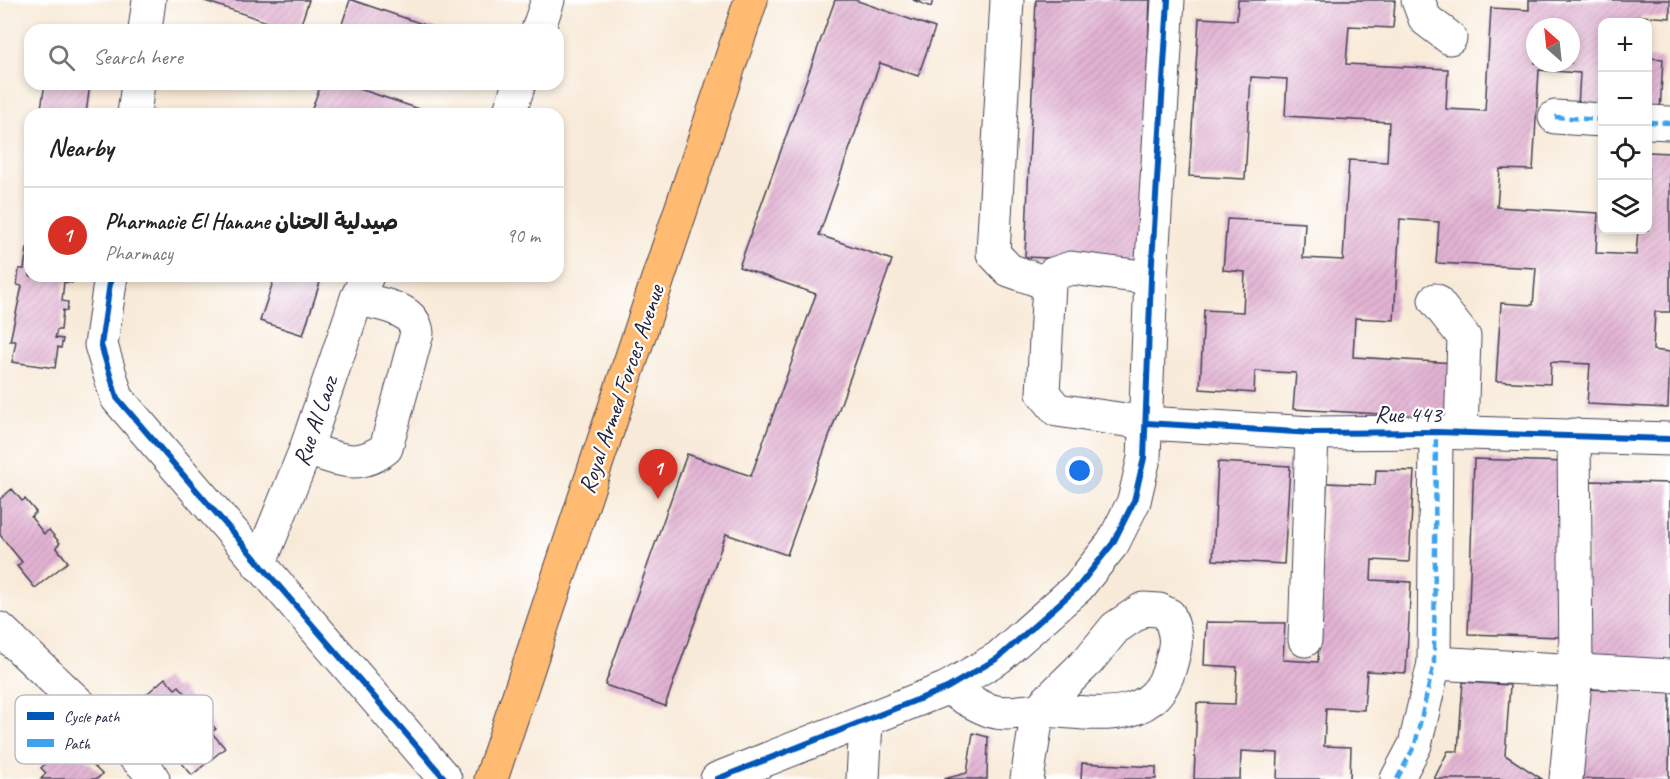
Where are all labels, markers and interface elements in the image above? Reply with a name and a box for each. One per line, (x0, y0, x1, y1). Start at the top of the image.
north arrow (1526, 18, 1580, 72)
map controls (1598, 18, 1652, 234)
button: + (1598, 18, 1652, 72)
search box (24, 24, 564, 90)
icon: search (45, 41, 78, 74)
text: Search here (93, 43, 183, 71)
button: − (1598, 72, 1652, 126)
button: locate (1598, 126, 1652, 180)
text: Nearby (48, 131, 113, 164)
button: layers (1598, 180, 1652, 234)
text: Pharmacie El Hanane صيدلية الحنان (105, 208, 398, 236)
text: 1 (63, 223, 72, 248)
text: 90 m (506, 223, 540, 248)
text: Pharmacy (105, 241, 173, 266)
street label: Royal Armed Forces Avenue (571, 279, 671, 497)
street label: Rue Al Laoz (286, 370, 345, 470)
street label: Rue 443 (1374, 399, 1444, 429)
pin: 1 (638, 450, 678, 499)
your location (1065, 456, 1094, 485)
legend (15, 695, 213, 764)
text: Cycle path (64, 707, 120, 727)
text: Path (64, 734, 91, 754)

